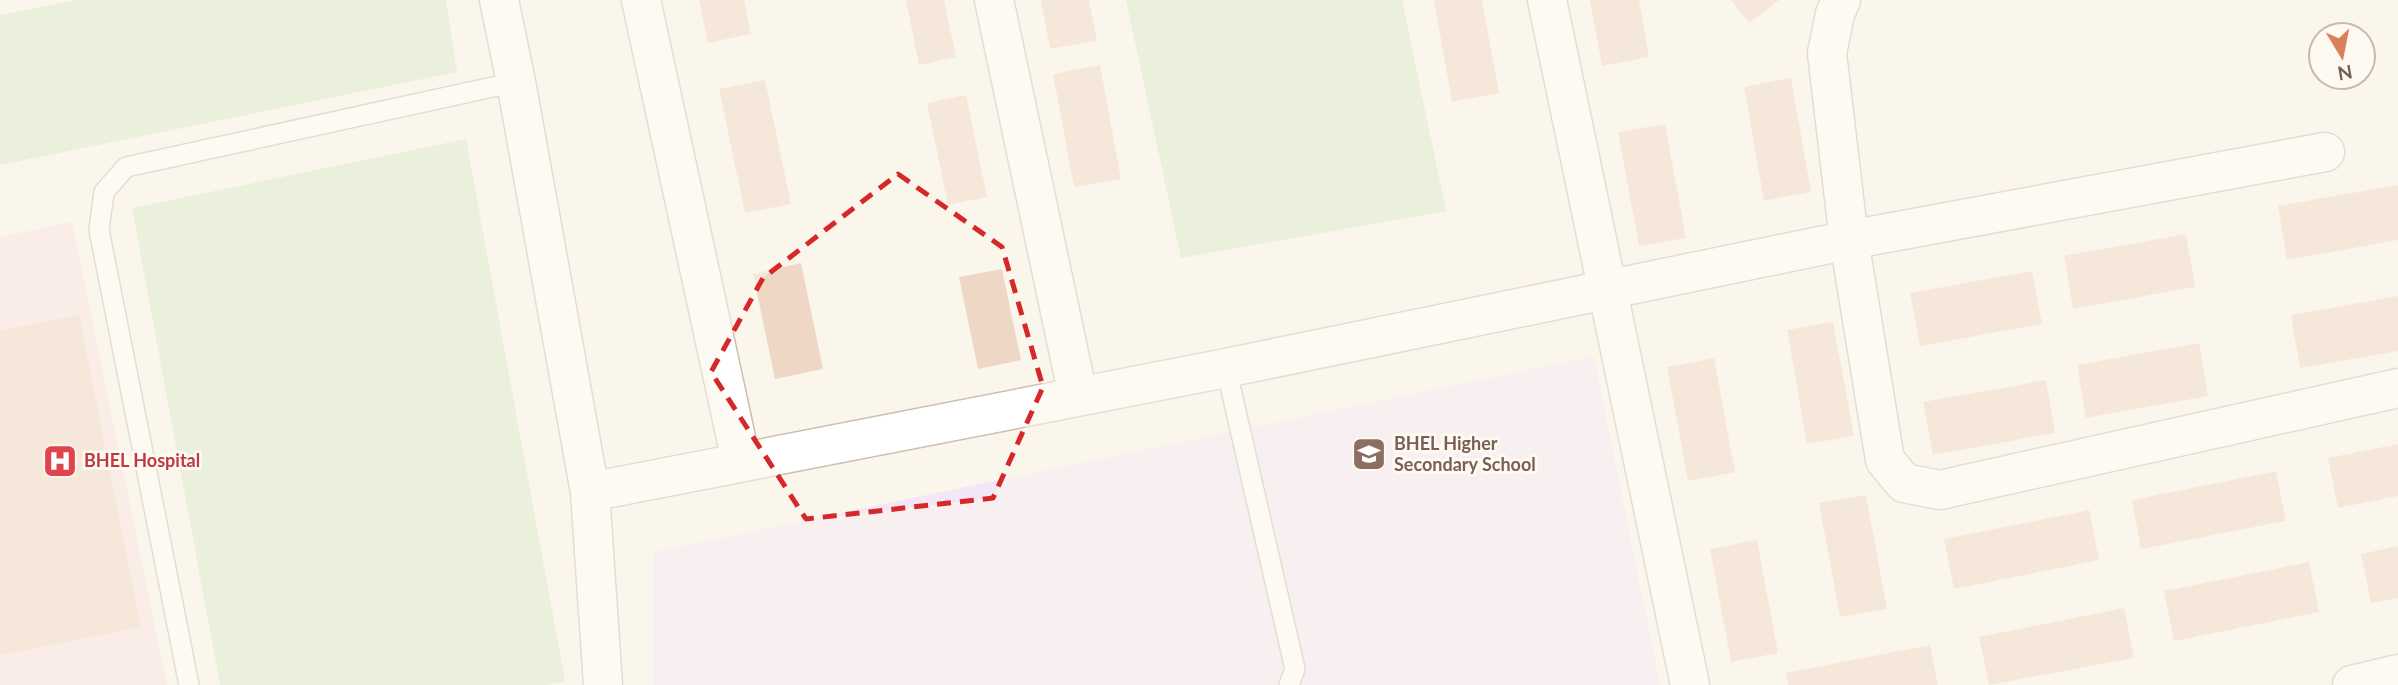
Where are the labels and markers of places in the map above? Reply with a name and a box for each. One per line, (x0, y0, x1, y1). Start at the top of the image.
place label: BHEL Higher Secondary School (1394, 432, 1536, 475)
school or university icon: BHEL Higher Secondary School (1350, 435, 1388, 473)
hospital icon: BHEL Hospital (41, 442, 79, 480)
place label: BHEL Hospital (84, 449, 200, 471)

